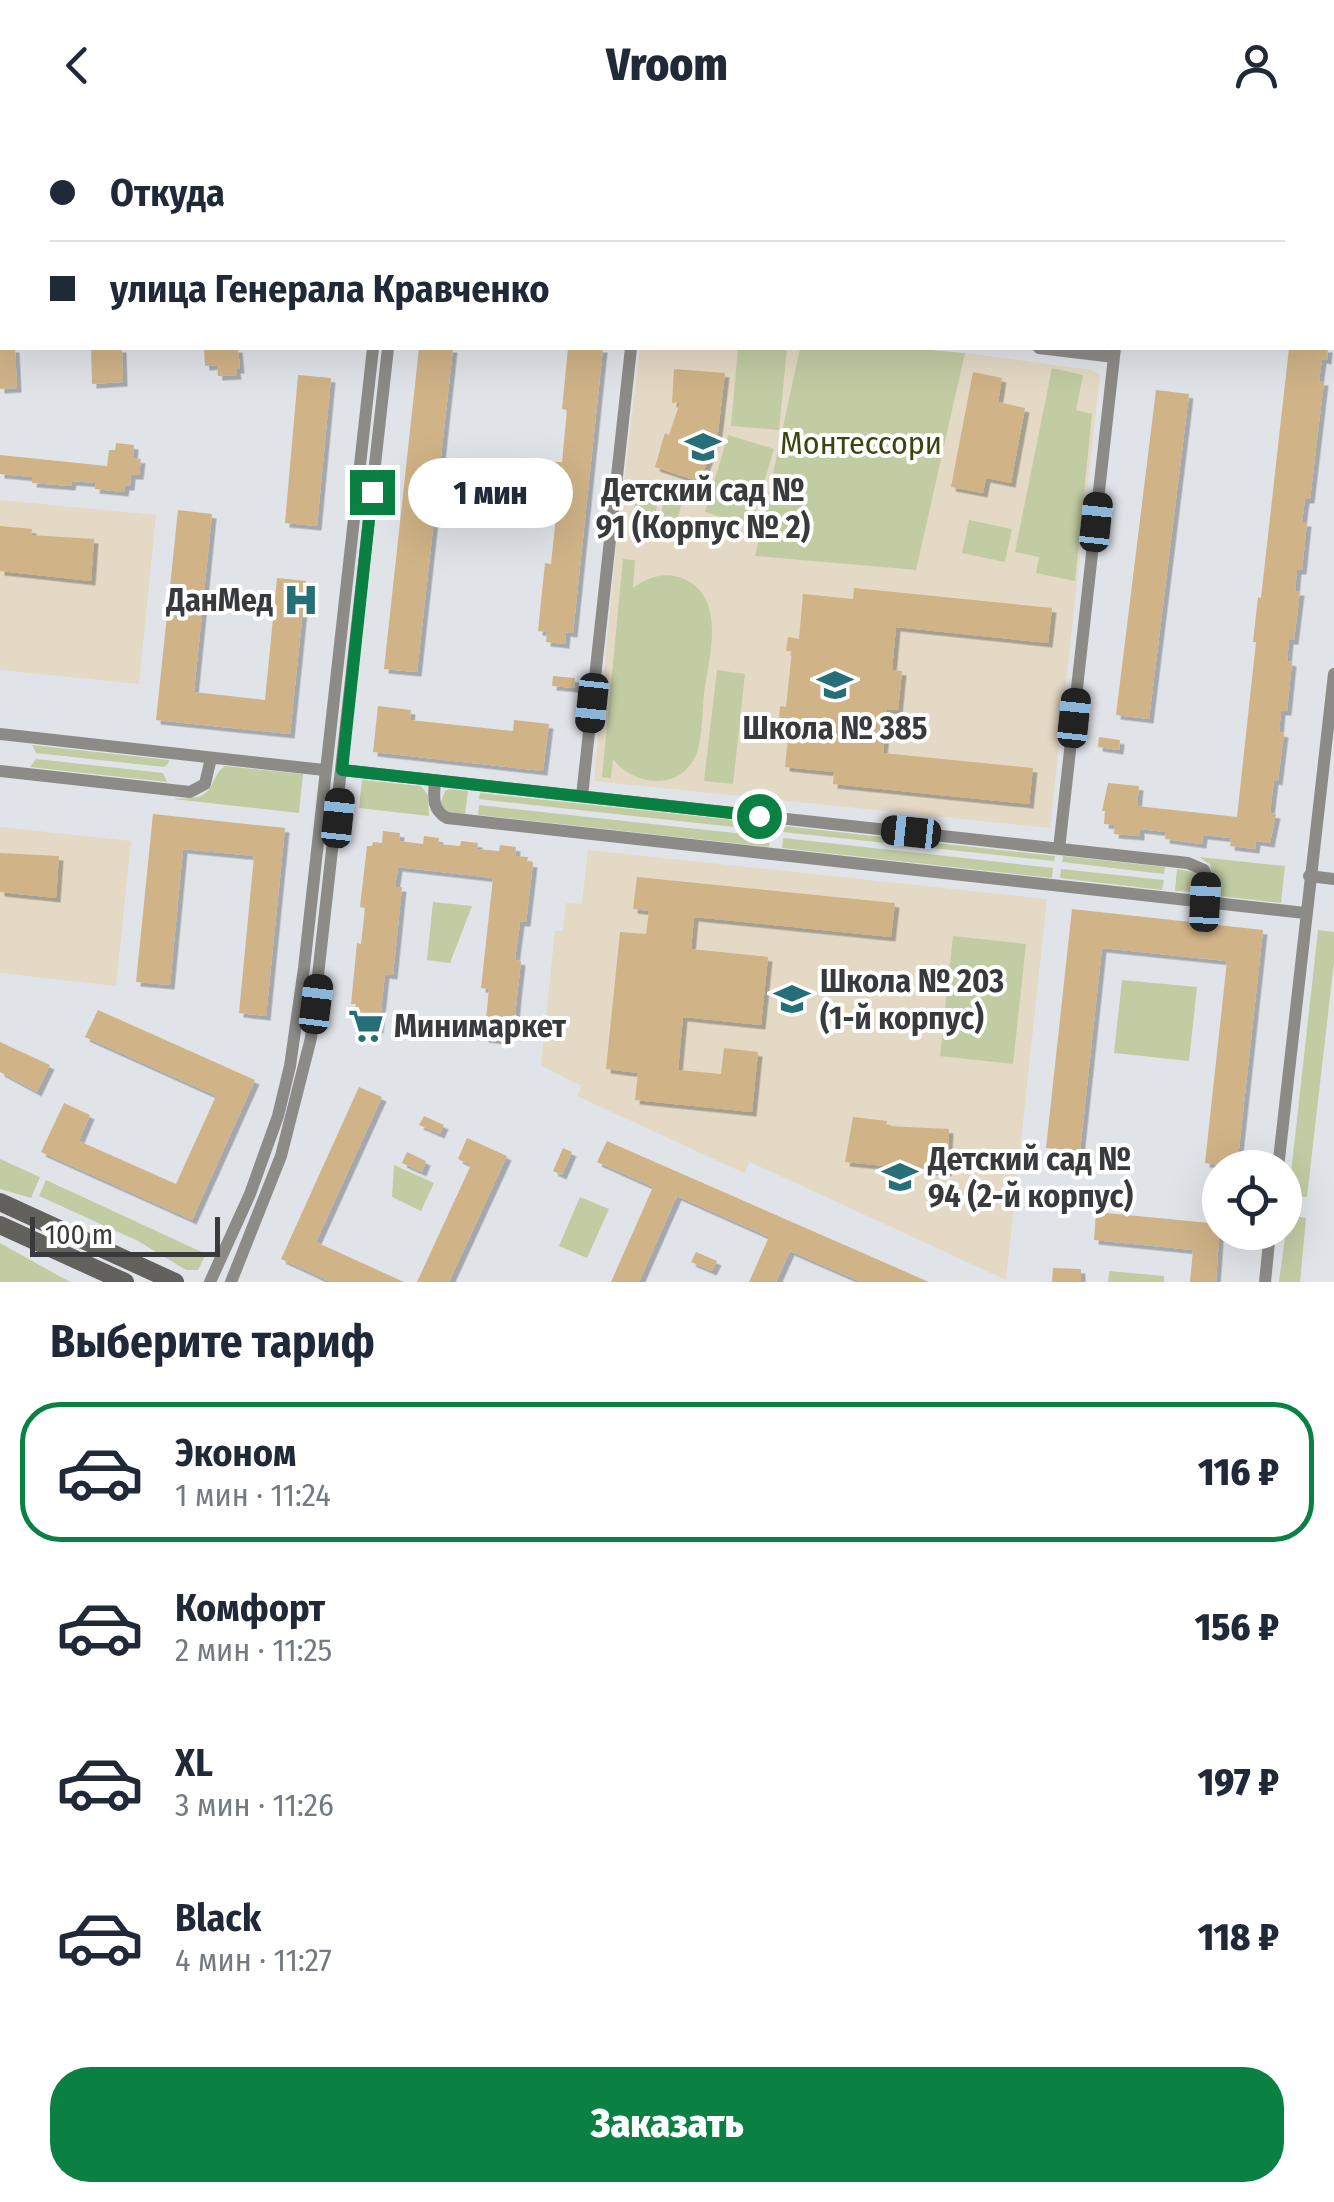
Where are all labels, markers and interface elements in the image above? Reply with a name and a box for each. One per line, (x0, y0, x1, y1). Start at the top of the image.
icon: back (50, 38, 105, 93)
text: Vroom (606, 38, 728, 92)
icon: person (1229, 38, 1284, 93)
text: Откуда (110, 170, 225, 216)
text: улица Генерала Кравченко (110, 266, 550, 312)
park label: Монтессори (780, 424, 942, 462)
school or university icon: Детский сад № 91 (Корпус № 2) (684, 428, 722, 466)
callout: 1 мин (407, 457, 572, 527)
route end (350, 470, 395, 515)
place label: Детский сад № 91 (Корпус № 2) (596, 471, 811, 546)
text: 1 мин (454, 474, 527, 512)
car (1078, 491, 1114, 553)
place label: ДанМед (165, 581, 273, 619)
hospital icon: ДанМед (282, 581, 320, 619)
school or university icon: Школа № 385 (816, 666, 854, 704)
car (574, 672, 610, 734)
car (1056, 687, 1092, 749)
place label: Школа № 385 (743, 709, 927, 747)
car (320, 787, 356, 849)
route start (737, 794, 782, 839)
car (880, 814, 942, 850)
car (1188, 871, 1222, 933)
place label: Школа № 203 (1-й корпус) (820, 962, 1004, 1037)
car (297, 972, 335, 1036)
school or university icon: Школа № 203 (1-й корпус) (773, 980, 811, 1018)
supermarket icon: Минимаркет (347, 1007, 385, 1045)
place label: Минимаркет (394, 1007, 566, 1045)
place label: Детский сад № 94 (2-й корпус) (927, 1140, 1133, 1215)
map controls (1202, 1150, 1302, 1250)
button: locate (1202, 1150, 1302, 1250)
school or university icon: Детский сад № 94 (2-й корпус) (881, 1158, 919, 1196)
scale bar (30, 1212, 220, 1256)
text: 100 m (45, 1218, 113, 1251)
text: Выберите тариф (50, 1315, 375, 1369)
icon: car (55, 1427, 145, 1517)
text: Эконом (175, 1430, 296, 1476)
text: 116 ₽ (1198, 1449, 1279, 1495)
text: 1 мин · 11:24 (175, 1476, 331, 1514)
icon: car (55, 1582, 145, 1672)
text: Комфорт (175, 1585, 325, 1631)
text: 156 ₽ (1195, 1604, 1279, 1650)
text: 2 мин · 11:25 (175, 1631, 332, 1669)
icon: car (55, 1737, 145, 1827)
text: XL (175, 1740, 213, 1786)
text: 197 ₽ (1198, 1759, 1279, 1805)
text: 3 мин · 11:26 (175, 1786, 334, 1824)
icon: car (55, 1892, 145, 1982)
text: Black (175, 1895, 261, 1941)
text: 118 ₽ (1198, 1914, 1279, 1960)
text: 4 мин · 11:27 (175, 1941, 332, 1979)
button: Заказать (50, 2067, 1284, 2182)

